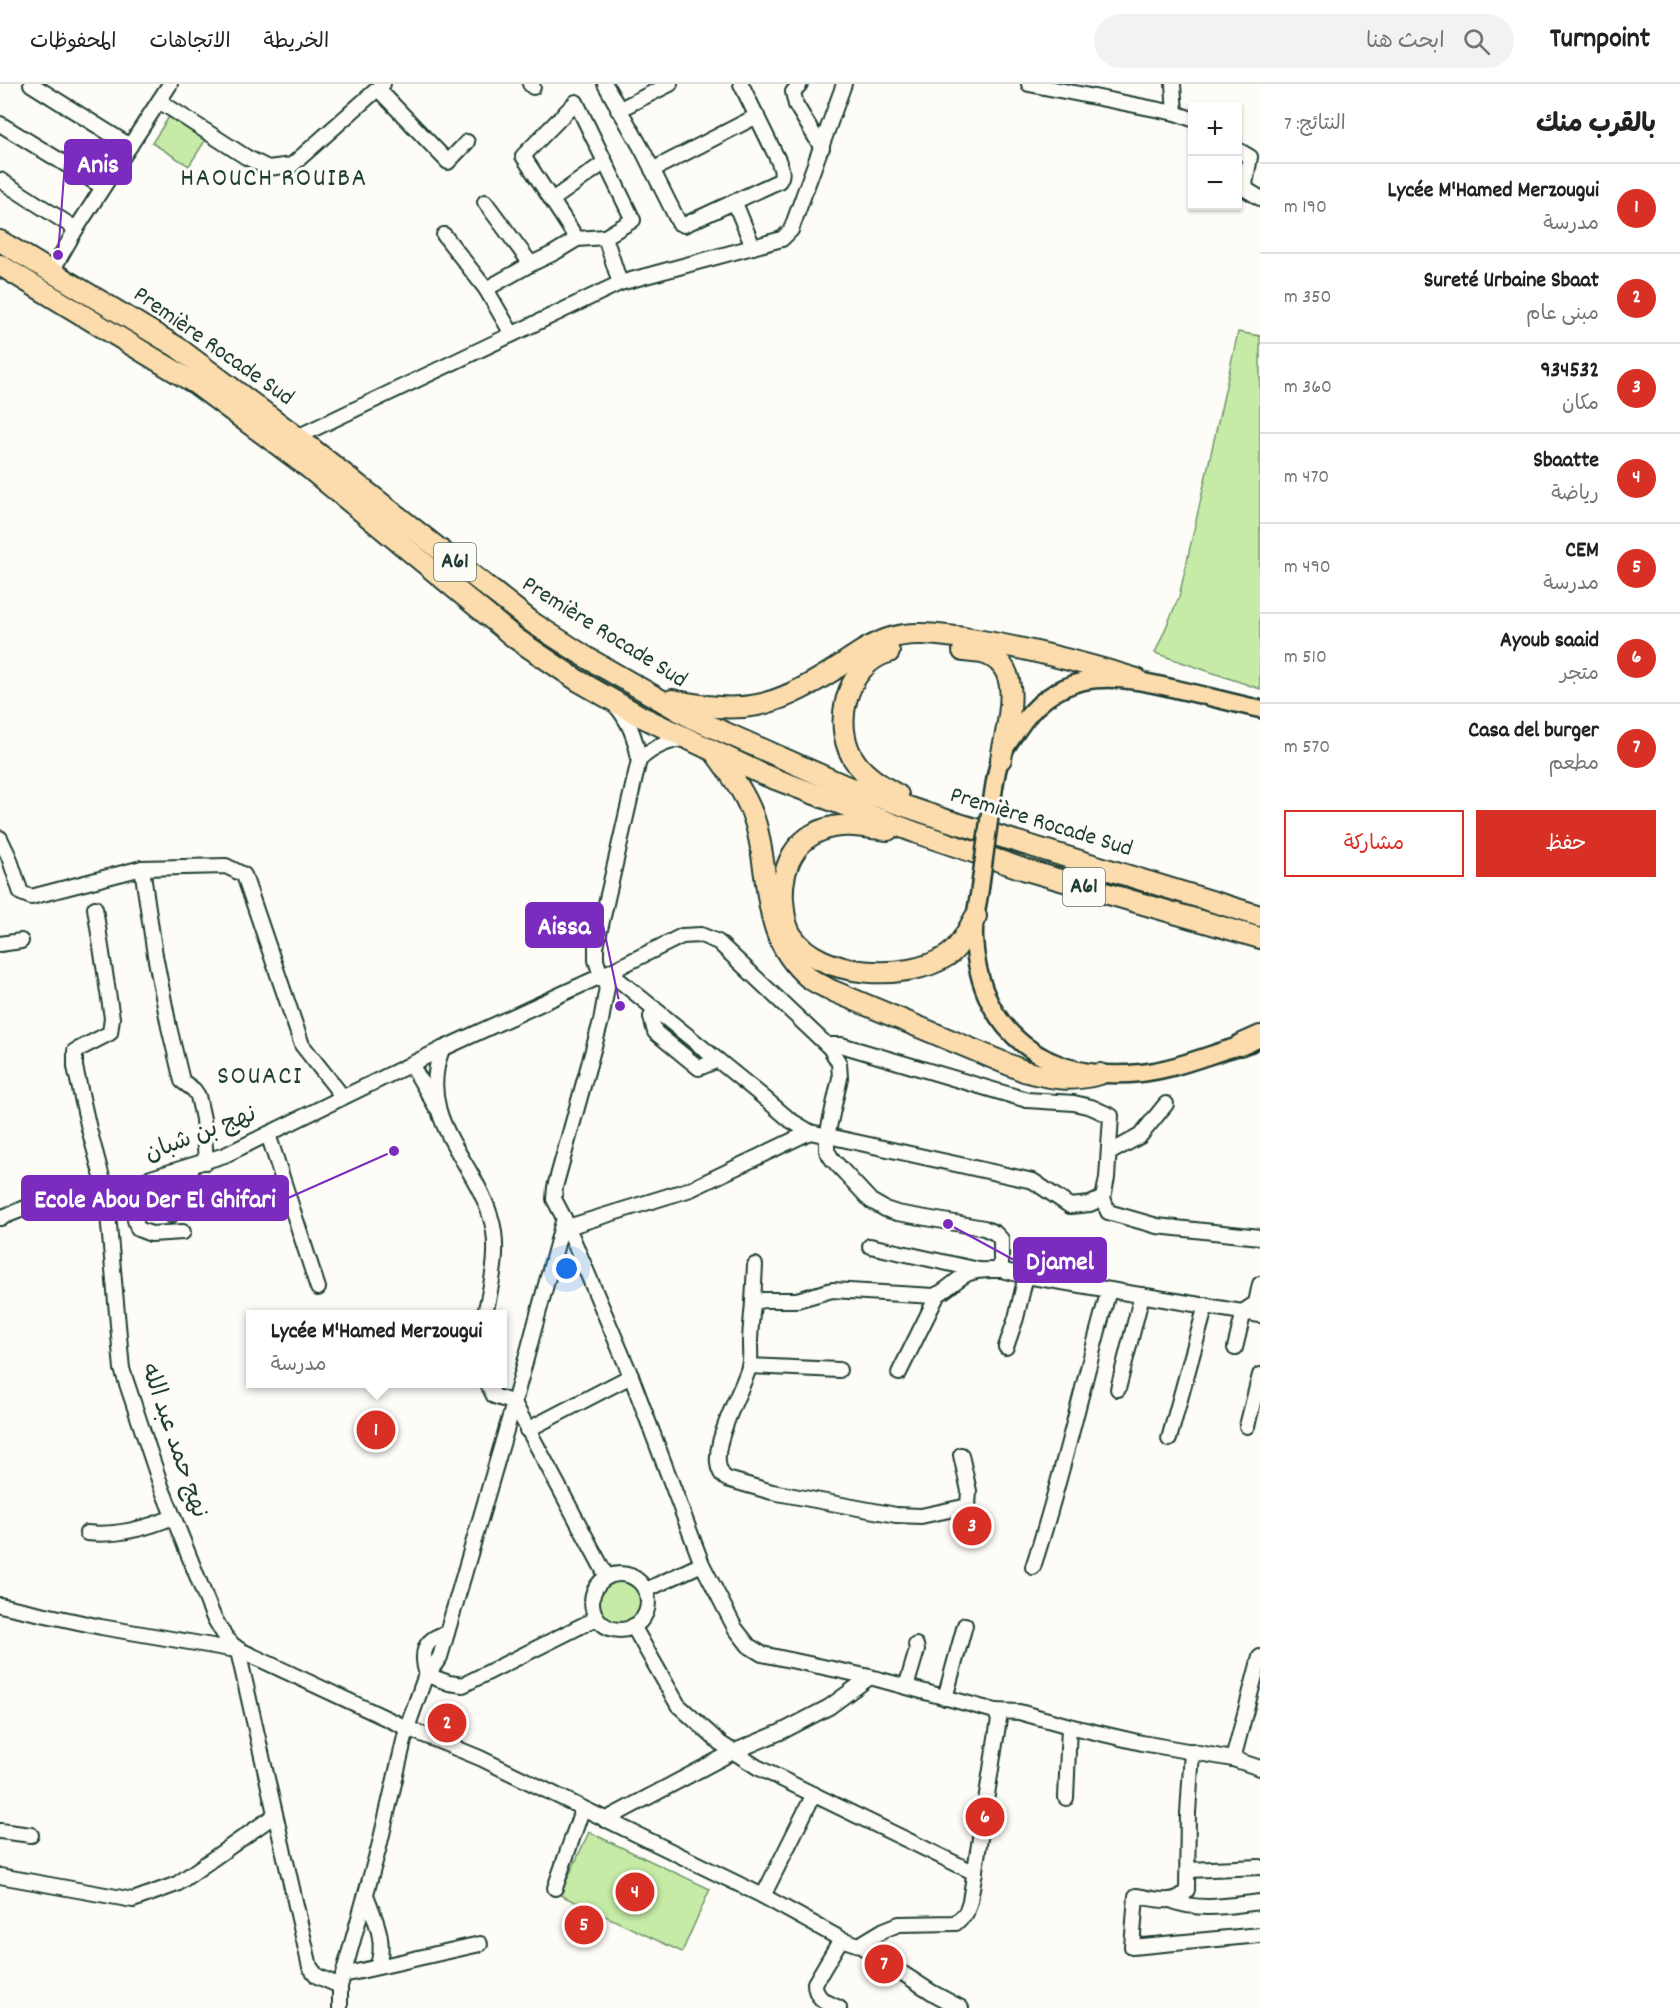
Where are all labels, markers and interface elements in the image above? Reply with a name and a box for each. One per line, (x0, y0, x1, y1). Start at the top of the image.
search box (1094, 14, 1514, 68)
text: Turnpoint (1550, 21, 1650, 61)
icon: search (1460, 25, 1493, 58)
text: ابحث هنا (1366, 27, 1445, 58)
text: المحفوظات (30, 28, 116, 58)
text: الاتجاهات (149, 28, 231, 58)
text: الخريطة (264, 28, 329, 58)
map controls (1188, 102, 1242, 210)
button: + (1188, 102, 1242, 156)
text: بالقرب منك (1536, 107, 1656, 144)
text: النتائج: 7 (1284, 111, 1346, 139)
callout: Anis (65, 140, 131, 184)
text: Anis (77, 148, 119, 185)
button: − (1188, 156, 1242, 210)
district label: HAOUCH ROUIBA (180, 160, 368, 199)
text: Lycée M'Hamed Merzougui (1388, 176, 1599, 207)
text: 190 m (1284, 194, 1327, 222)
text: 1 (1634, 194, 1639, 222)
text: مدرسة (1543, 211, 1599, 239)
text: Sureté Urbaine Sbaat (1424, 266, 1599, 297)
street label: Première Rocade Sud (126, 279, 300, 415)
text: 350 m (1284, 284, 1331, 312)
text: 2 (1632, 284, 1641, 312)
text: مبنى عام (1526, 301, 1599, 329)
text: 934532 (1540, 356, 1599, 387)
text: 360 m (1284, 374, 1332, 402)
text: 3 (1632, 374, 1641, 402)
text: مكان (1562, 391, 1599, 419)
text: Sbaatte (1533, 446, 1599, 477)
text: 470 m (1284, 464, 1329, 492)
text: 4 (1632, 464, 1641, 492)
text: رياضة (1551, 481, 1599, 509)
text: CEM (1565, 536, 1599, 567)
road number: A61 (434, 543, 476, 581)
text: 490 m (1284, 554, 1331, 582)
text: 5 (1632, 554, 1641, 582)
street label: Première Rocade Sud (515, 568, 693, 698)
text: مدرسة (1543, 571, 1599, 599)
text: Ayoub saaid (1500, 626, 1599, 657)
text: 510 m (1284, 644, 1327, 672)
text: 6 (1632, 644, 1641, 672)
text: متجر (1560, 661, 1599, 689)
text: Casa del burger (1468, 716, 1599, 747)
text: 570 m (1284, 734, 1330, 762)
text: 7 (1633, 734, 1640, 762)
text: مطعم (1548, 751, 1599, 779)
street label: Première Rocade Sud (946, 779, 1136, 867)
button: مشاركة (1284, 810, 1464, 877)
button: حفظ (1476, 810, 1656, 877)
road number: A61 (1063, 868, 1105, 906)
callout: Aissa (526, 903, 603, 947)
text: Aissa (537, 910, 591, 947)
district label: SOUACI (217, 1058, 303, 1097)
street label: نهج بن شبان (140, 1098, 262, 1172)
callout: Ecole Abou Der El Ghifari (22, 1176, 288, 1220)
text: Ecole Abou Der El Ghifari (34, 1183, 276, 1220)
callout: Djamel (1014, 1238, 1106, 1282)
text: Djamel (1026, 1245, 1095, 1282)
your location (552, 1254, 581, 1283)
popup (246, 1310, 507, 1388)
text: Lycée M'Hamed Merzougui (271, 1317, 482, 1348)
text: مدرسة (271, 1352, 327, 1380)
street label: نهج حمد عبد الله (131, 1359, 215, 1523)
pin: 1 (356, 1408, 395, 1452)
pin: 3 (952, 1504, 992, 1548)
pin: 2 (428, 1700, 466, 1746)
pin: 6 (966, 1794, 1004, 1840)
pin: 4 (616, 1870, 654, 1914)
pin: 5 (564, 1902, 604, 1948)
pin: 7 (864, 1942, 904, 1986)

